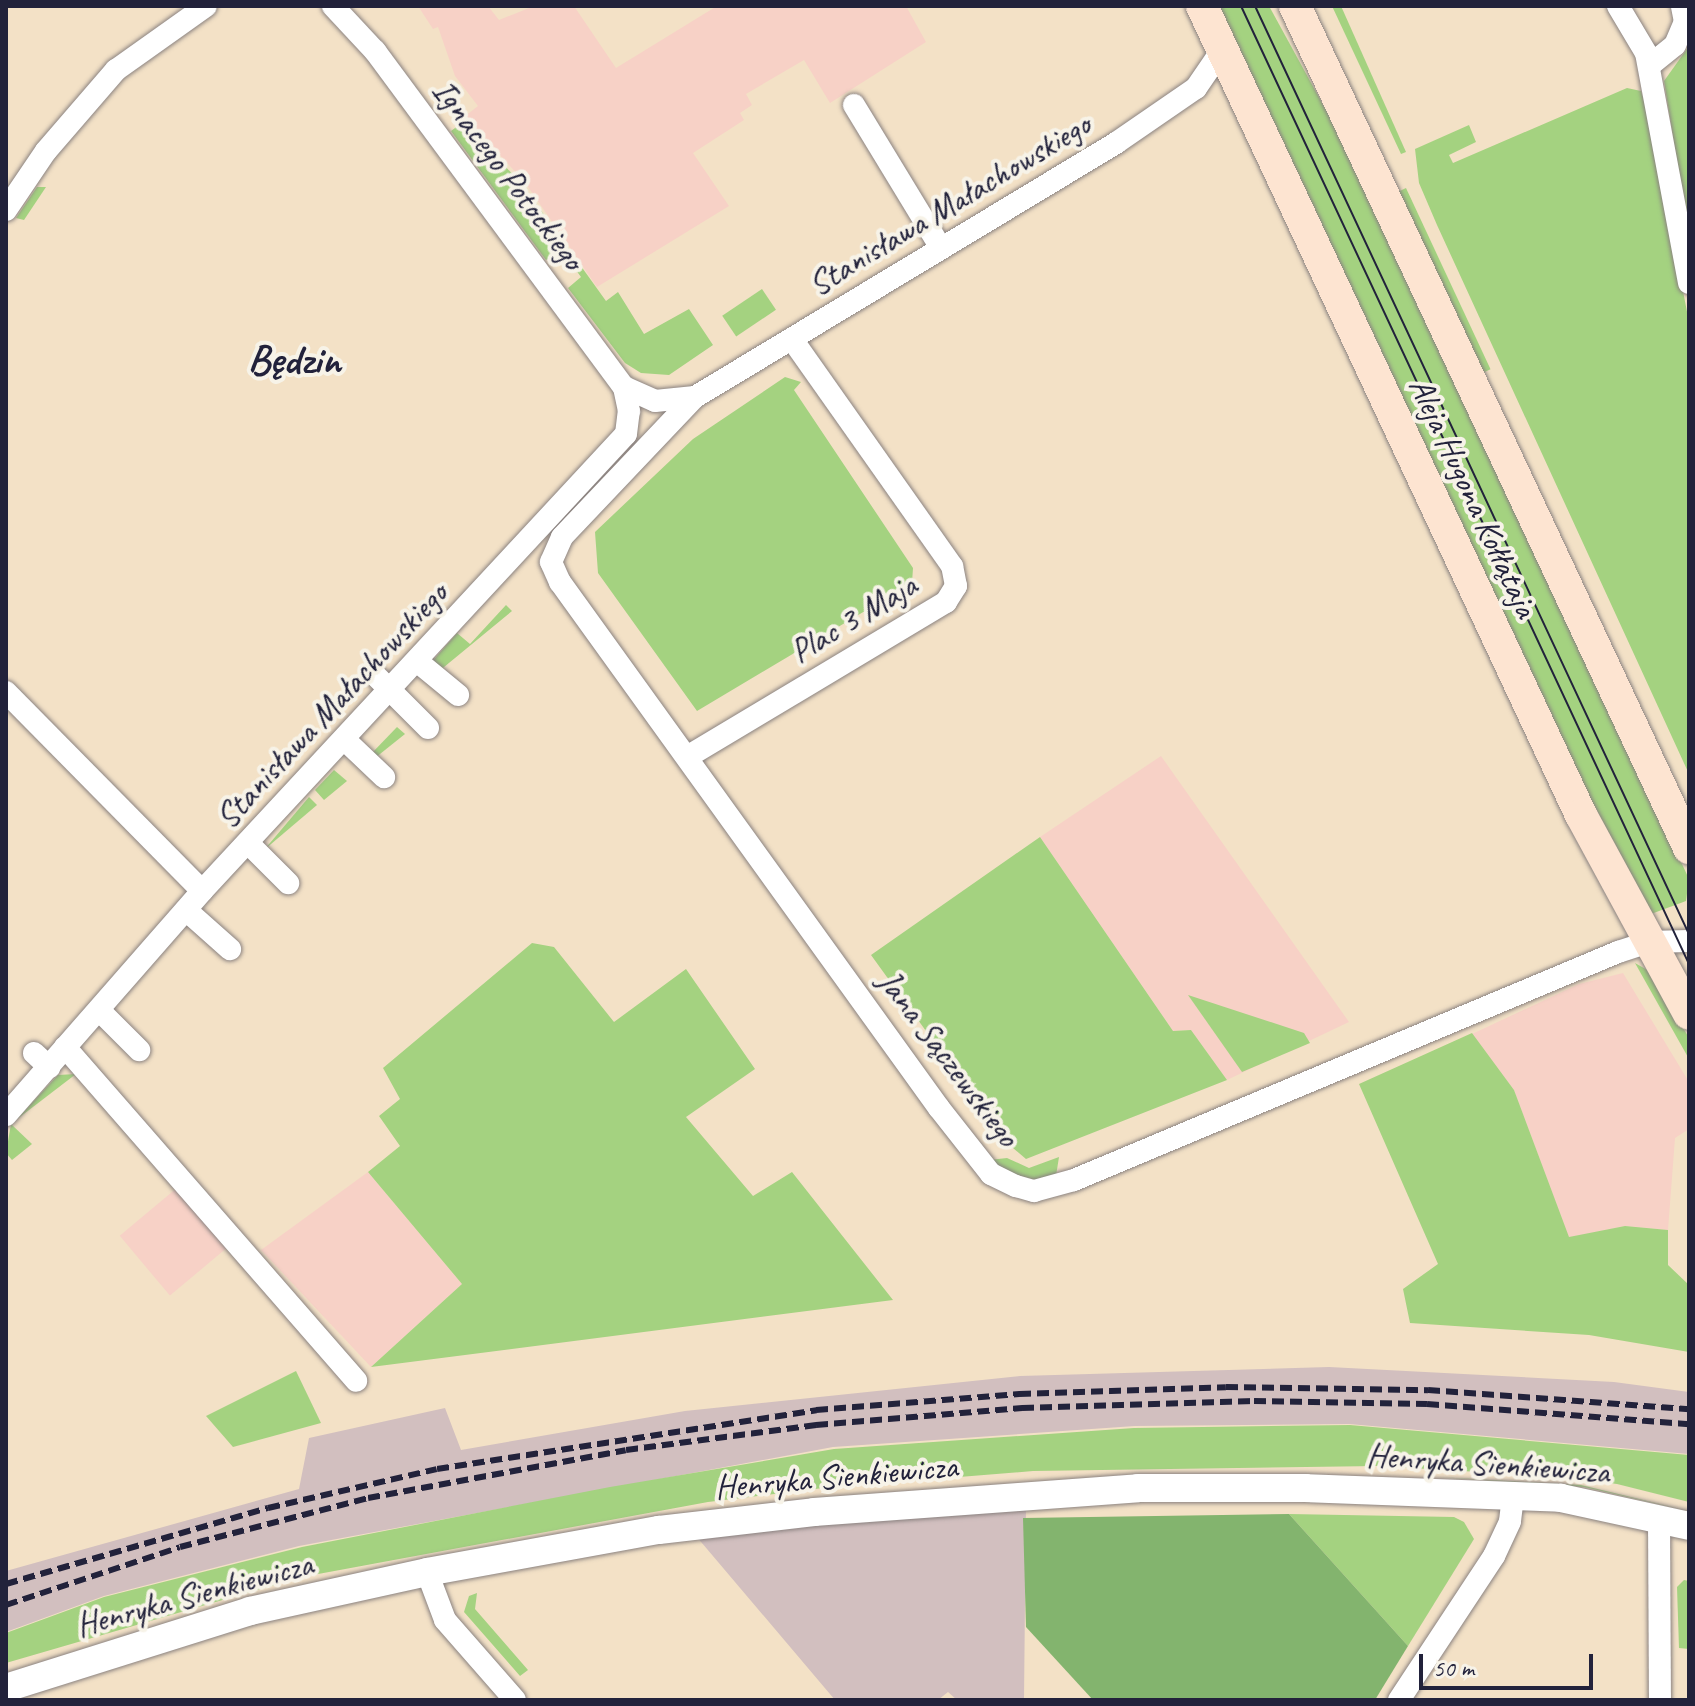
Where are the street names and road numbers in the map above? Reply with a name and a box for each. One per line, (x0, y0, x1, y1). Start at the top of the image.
street label: Ignacego Potockiego (424, 71, 594, 277)
street label: Stanisława Małachowskiego (800, 103, 1098, 305)
street label: Aleja Hugona Kołłątaja (1401, 371, 1547, 623)
street label: Plac 3 Maja (782, 564, 924, 672)
street label: Stanisława Małachowskiego (206, 573, 456, 837)
street label: Jana Sączewskiego (869, 962, 1029, 1154)
street label: Henryka Sienkiewicza (1365, 1434, 1611, 1492)
street label: Henryka Sienkiewicza (713, 1445, 959, 1507)
street label: Henryka Sienkiewicza (71, 1543, 317, 1645)

